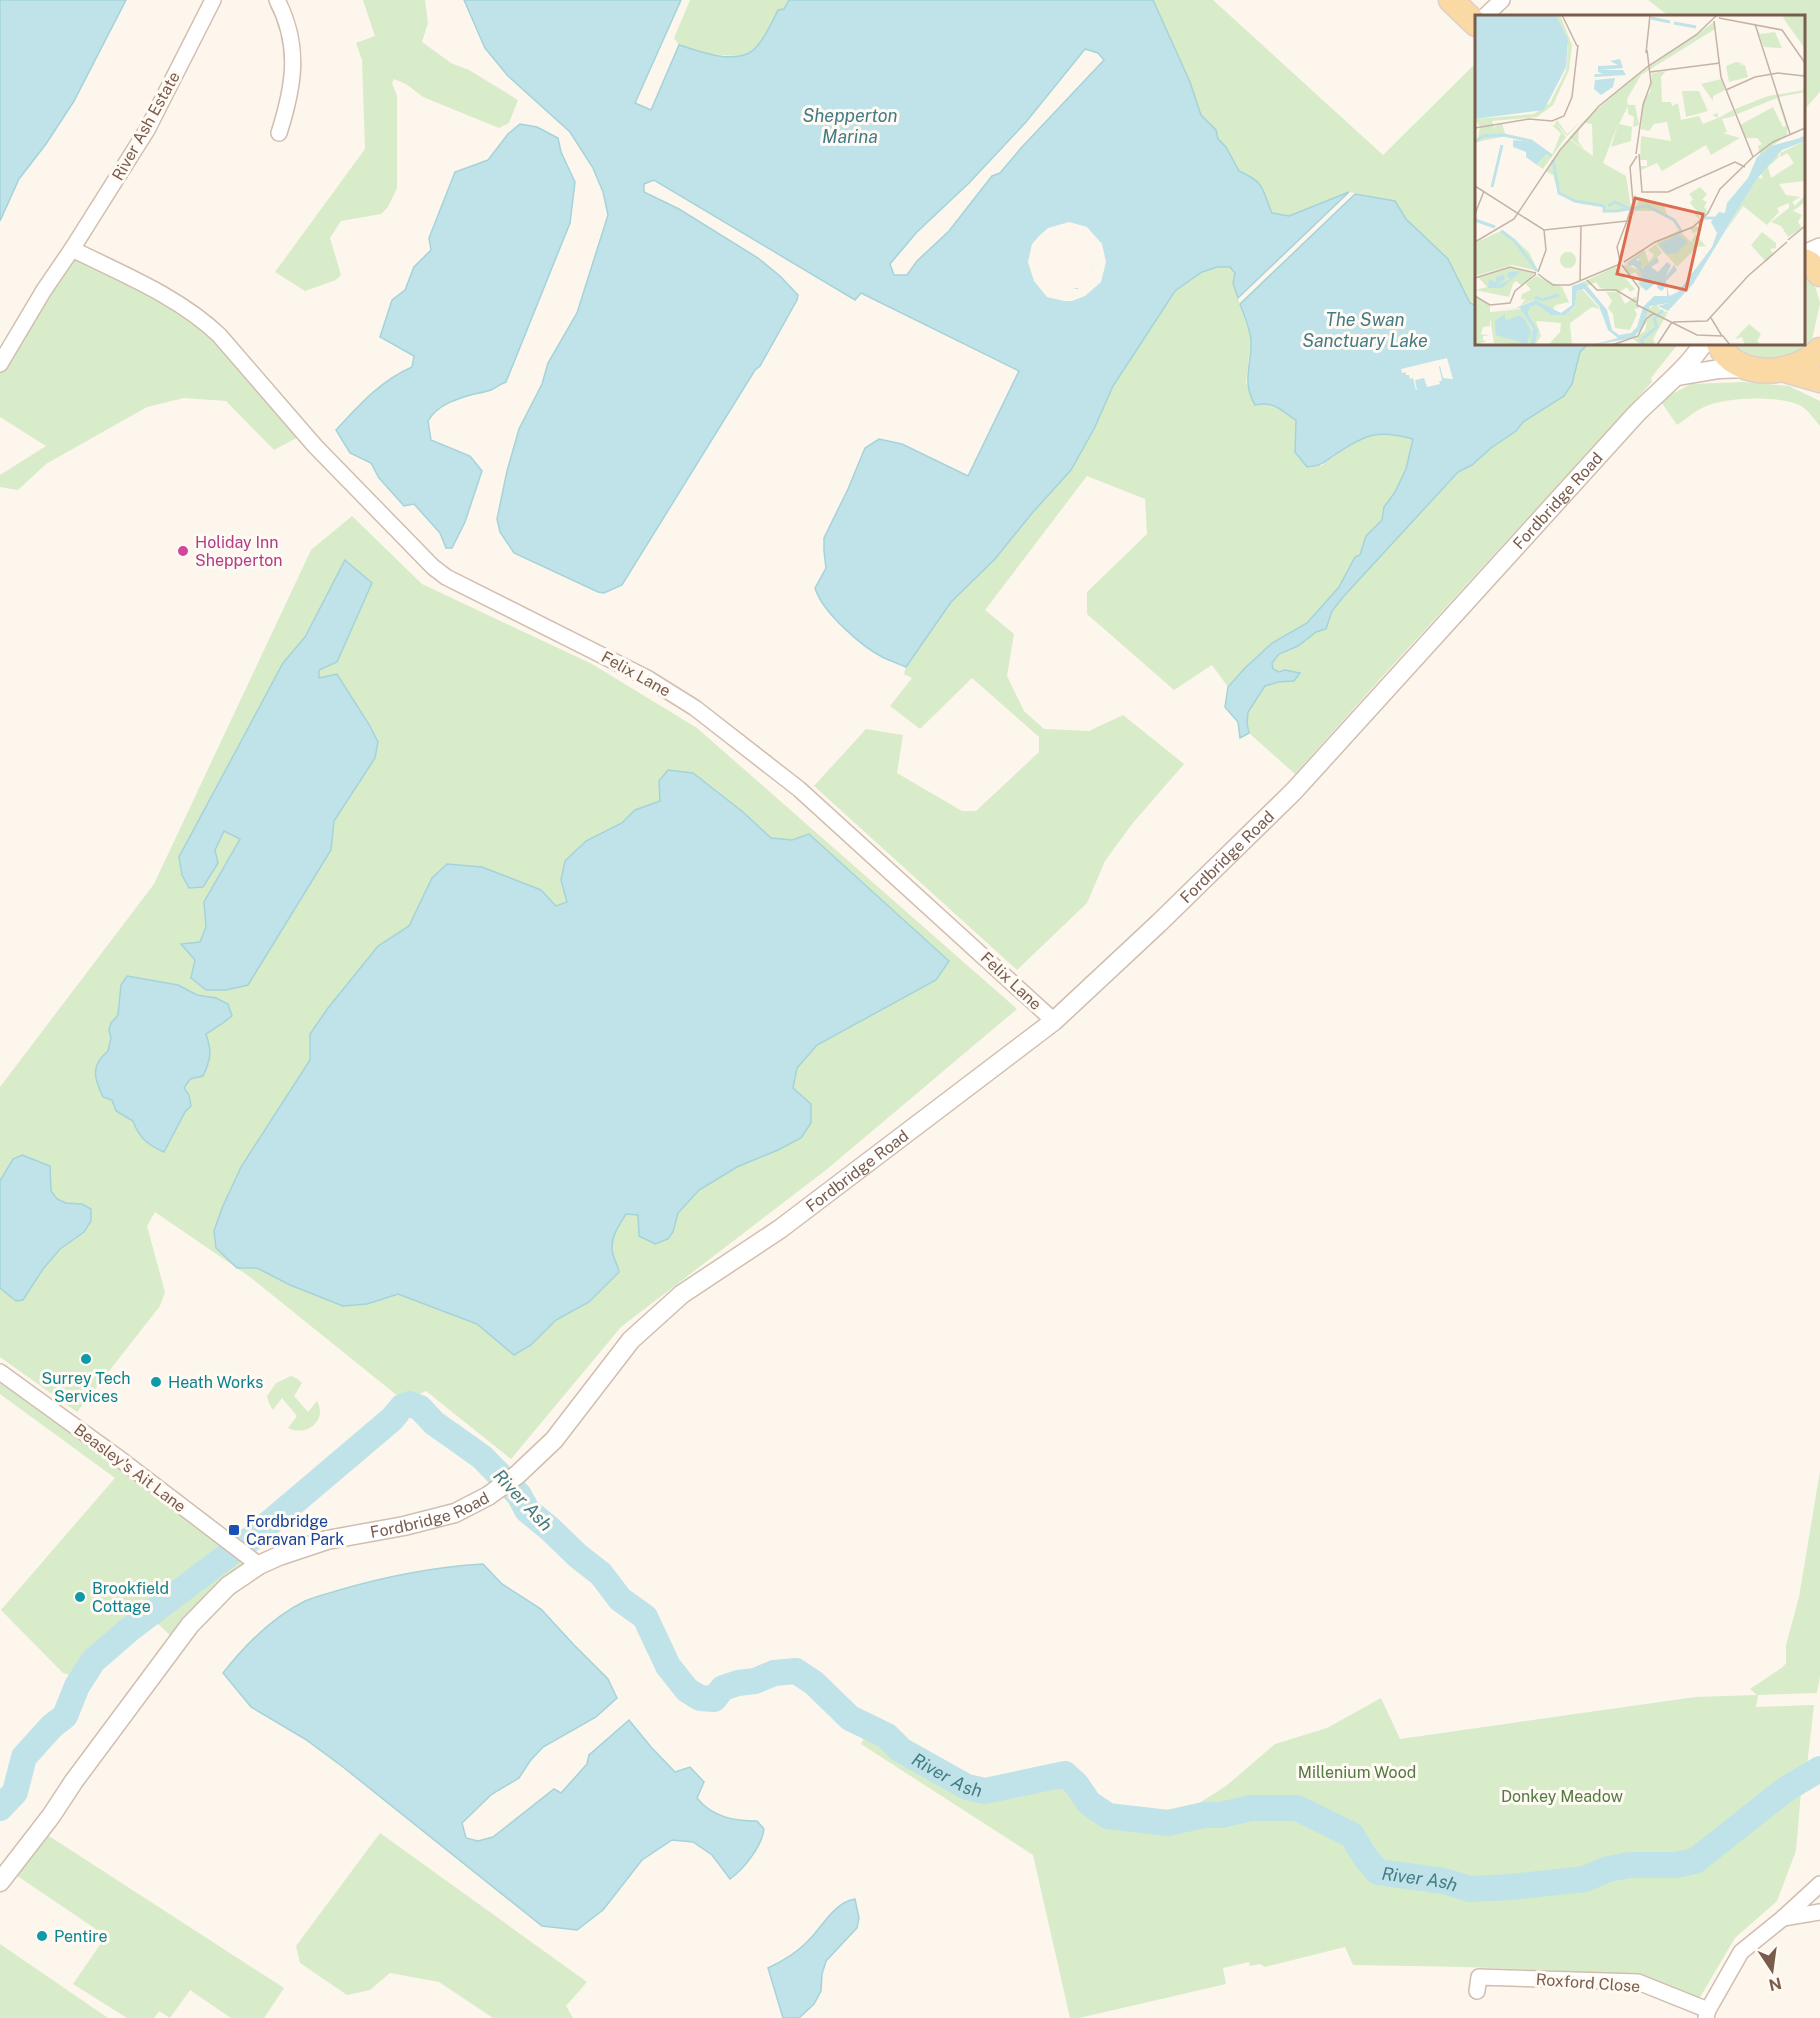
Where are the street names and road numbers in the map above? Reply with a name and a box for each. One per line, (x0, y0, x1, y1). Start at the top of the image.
street label: River Ash Estate (108, 68, 184, 184)
street label: Fordbridge Road (1509, 448, 1606, 553)
street label: Felix Lane (598, 647, 674, 701)
street label: Fordbridge Road (1176, 806, 1278, 907)
street label: Felix Lane (977, 948, 1045, 1014)
street label: Fordbridge Road (802, 1126, 912, 1216)
street label: Beasley's Ait Lane (70, 1420, 190, 1516)
street label: Fordbridge Road (369, 1488, 492, 1541)
street label: Roxford Close (1535, 1970, 1641, 1996)

